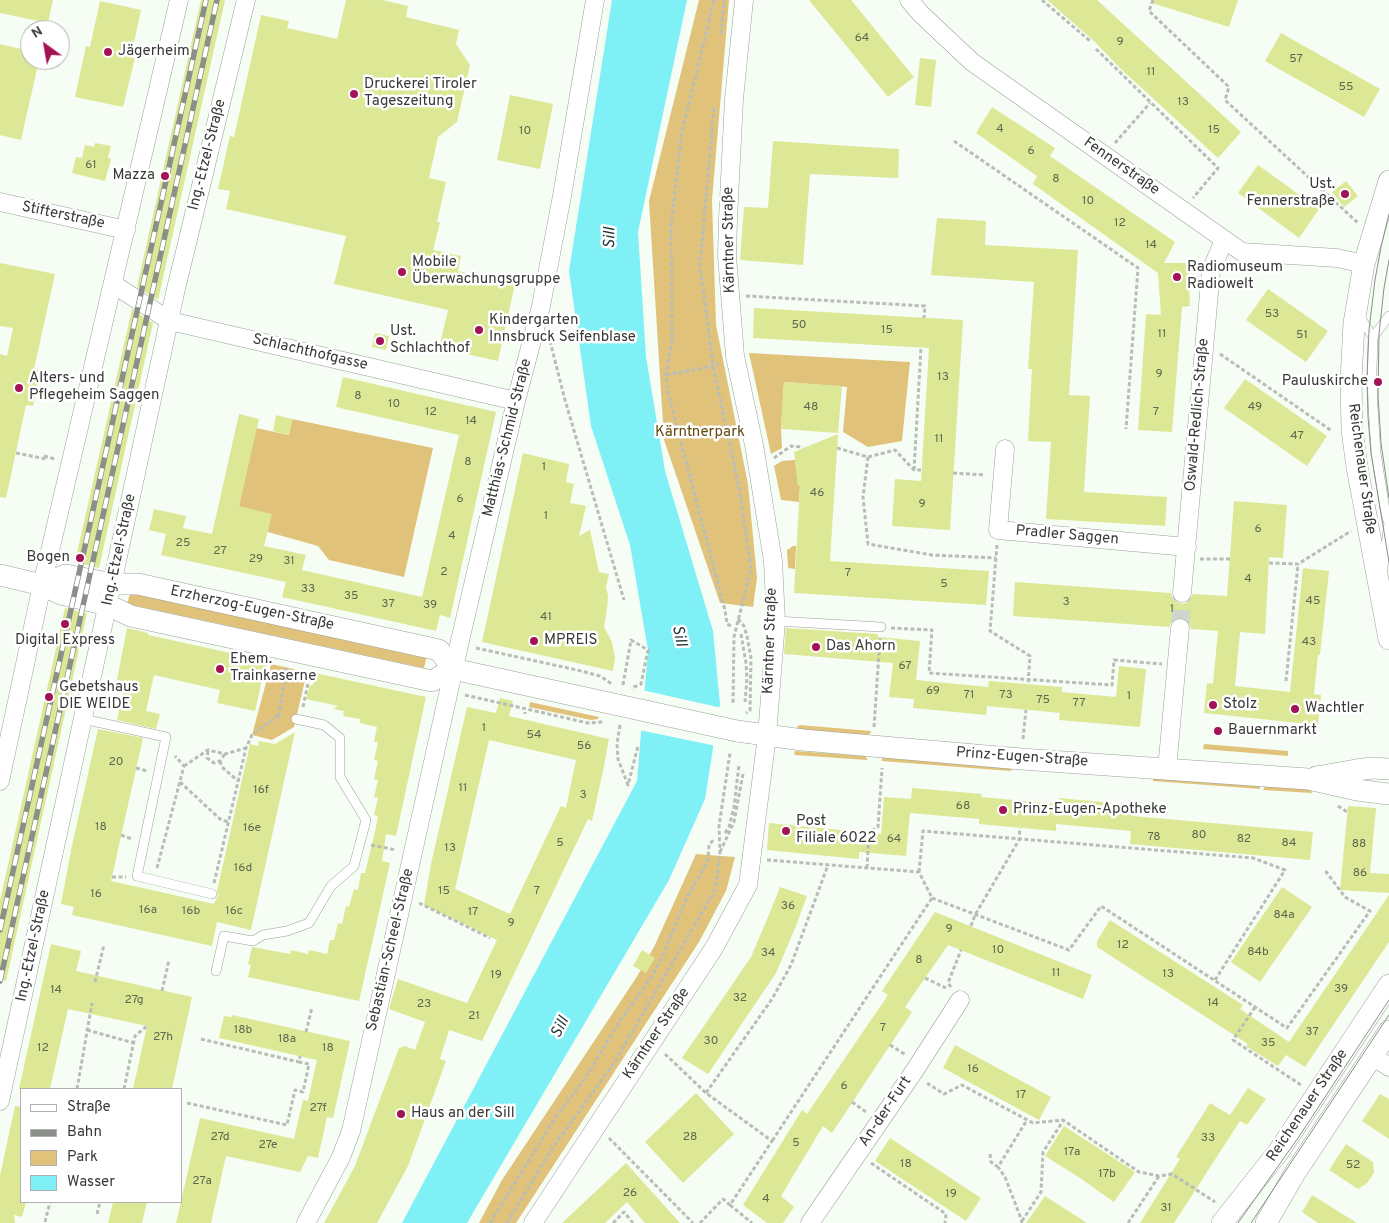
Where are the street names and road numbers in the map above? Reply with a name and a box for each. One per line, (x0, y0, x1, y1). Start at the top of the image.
street label: Ing.-Etzel-Straße (185, 98, 231, 212)
street label: Fennerstraße (1080, 134, 1162, 200)
street label: Kärntner Straße (720, 187, 740, 293)
street label: Stifterstraße (20, 198, 106, 234)
street label: Schlachthofgasse (251, 331, 369, 375)
street label: Oswald-Redlich-Straße (1182, 338, 1214, 492)
street label: Matthias-Schmid-Straße (480, 357, 536, 519)
street label: Reichenauer Straße (1343, 402, 1379, 536)
street label: Ing.-Etzel-Straße (99, 492, 141, 608)
street label: Pradler Saggen (1015, 523, 1119, 549)
street label: Erzherzog-Eugen-Straße (169, 583, 335, 635)
street label: Kärntner Straße (760, 587, 782, 695)
street label: Prinz-Eugen-Straße (955, 744, 1089, 772)
street label: Sebastian-Scheel-Straße (364, 867, 418, 1033)
street label: Ing.-Etzel-Straße (13, 888, 55, 1004)
street label: Kärntner Straße (620, 985, 694, 1083)
street label: Reichenauer Straße (1264, 1046, 1352, 1166)
street label: An-der-Furt (856, 1073, 916, 1151)

